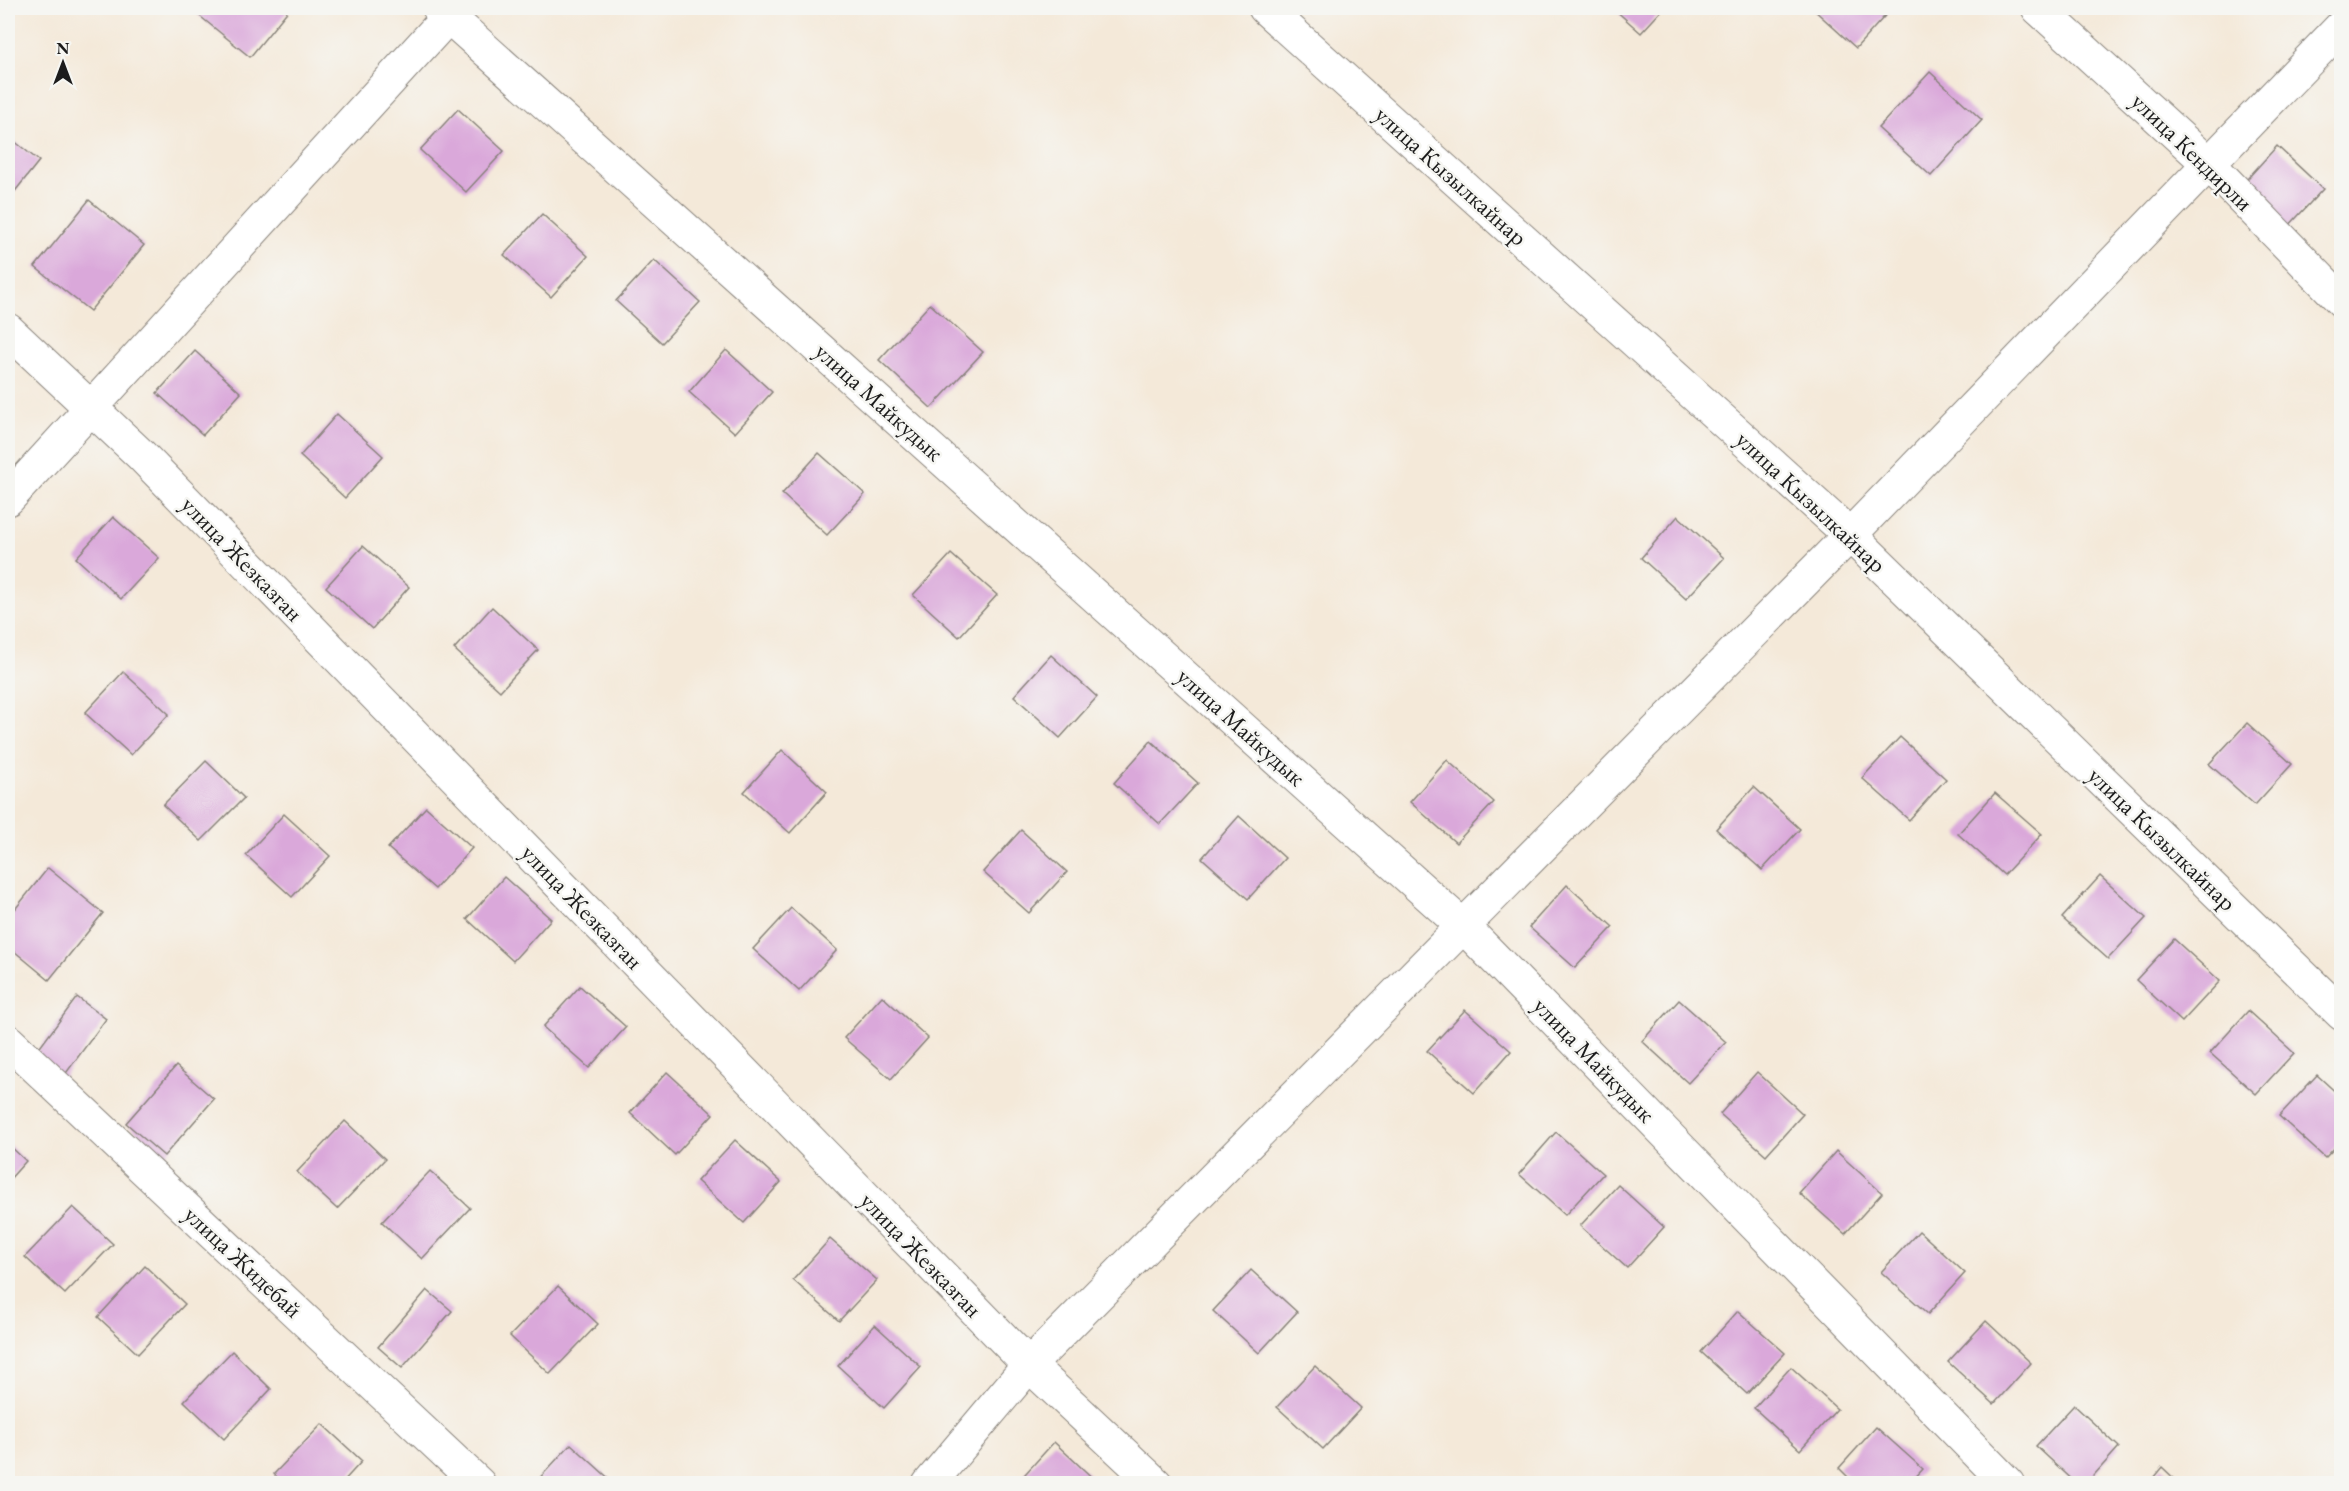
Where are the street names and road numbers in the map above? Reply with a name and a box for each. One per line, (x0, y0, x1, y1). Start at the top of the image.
street label: улица Кендирли (2125, 86, 2260, 218)
street label: улица Кызылкайнар (1369, 99, 1534, 252)
street label: улица Майкудык (809, 336, 951, 468)
street label: улица Кызылкайнар (1730, 424, 1893, 579)
street label: улица Жезказган (175, 489, 310, 628)
street label: улица Майкудык (1171, 661, 1313, 793)
street label: улица Кызылкайнар (2082, 760, 2243, 917)
street label: улица Жезказган (515, 837, 650, 976)
street label: улица Майкудык (1527, 990, 1662, 1129)
street label: улица Жезказган (854, 1185, 989, 1324)
street label: улица Жидебай (178, 1199, 309, 1325)

